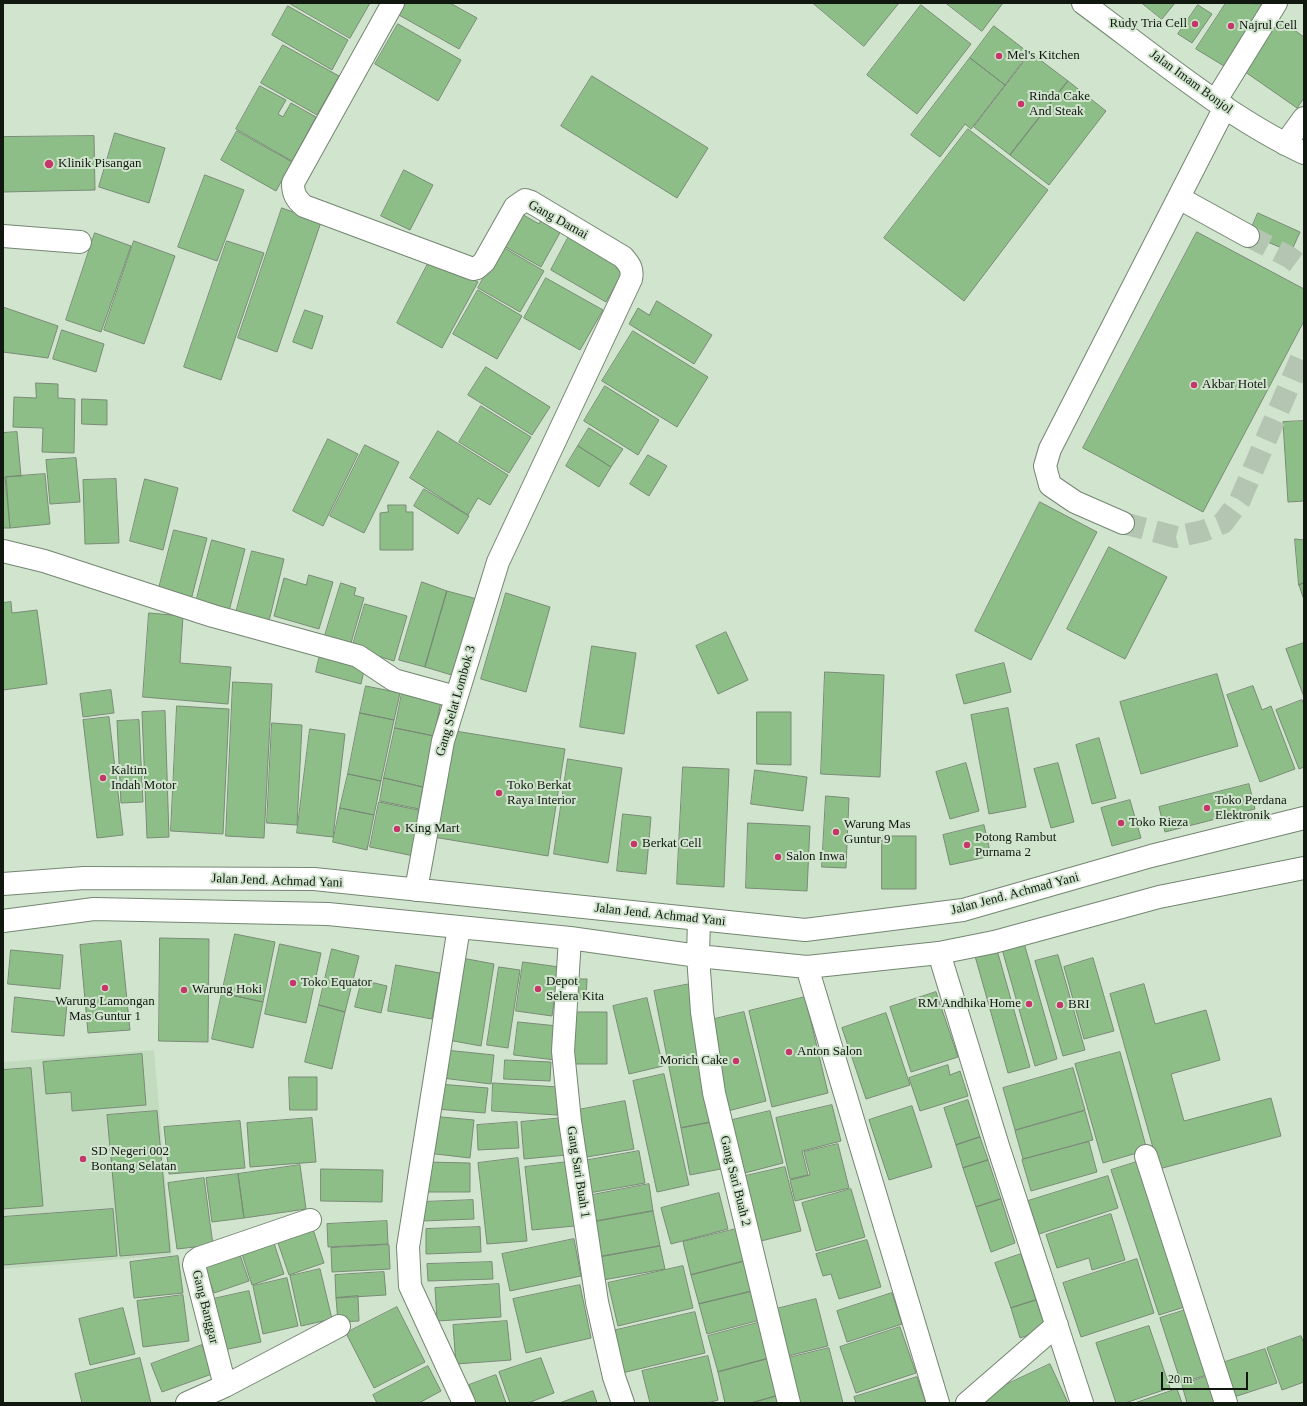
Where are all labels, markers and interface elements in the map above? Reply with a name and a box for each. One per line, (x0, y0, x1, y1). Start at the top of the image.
place label: Rudy Tria Cell (1109, 16, 1187, 32)
place label: Najrul Cell (1239, 18, 1297, 34)
marker: Rudy Tria Cell (1190, 19, 1200, 29)
marker: Najrul Cell (1226, 21, 1236, 31)
street label: Jalan Imam Bonjol (1146, 47, 1236, 117)
place label: Mel's Kitchen (1007, 48, 1080, 64)
marker: Mel's Kitchen (994, 51, 1004, 61)
place label: Rinda Cake And Steak (1029, 89, 1090, 120)
marker: Rinda Cake And Steak (1016, 99, 1026, 109)
place label: Klinik Pisangan (58, 156, 141, 172)
marker: Klinik Pisangan (43, 158, 55, 170)
street label: Gang Damai (525, 197, 591, 243)
place label: Akbar Hotel (1202, 377, 1267, 393)
marker: Akbar Hotel (1189, 380, 1199, 390)
street label: Gang Selat Lombok 3 (433, 644, 479, 758)
place label: Kaltim Indah Motor (111, 763, 176, 794)
marker: Kaltim Indah Motor (98, 773, 108, 783)
place label: Toko Berkat Raya Interior (507, 778, 576, 809)
marker: Toko Berkat Raya Interior (494, 788, 504, 798)
place label: Toko Perdana Elektronik (1215, 793, 1287, 824)
marker: Toko Perdana Elektronik (1202, 803, 1212, 813)
place label: Toko Rieza (1129, 815, 1188, 831)
place label: Warung Mas Guntur 9 (844, 817, 910, 848)
marker: Toko Rieza (1116, 818, 1126, 828)
place label: King Mart (405, 821, 460, 837)
marker: King Mart (392, 824, 402, 834)
marker: Warung Mas Guntur 9 (831, 827, 841, 837)
place label: Potong Rambut Purnama 2 (975, 830, 1056, 861)
place label: Berkat Cell (642, 836, 702, 852)
marker: Berkat Cell (629, 839, 639, 849)
marker: Potong Rambut Purnama 2 (962, 840, 972, 850)
place label: Salon Inwa (786, 849, 845, 865)
marker: Salon Inwa (773, 852, 783, 862)
street label: Jalan Jend. Achmad Yani (949, 869, 1081, 919)
street label: Jalan Jend. Achmad Yani (211, 871, 343, 891)
street label: Jalan Jend. Achmad Yani (594, 900, 726, 930)
place label: Depot Selera Kita (546, 974, 604, 1005)
place label: Toko Equator (301, 975, 372, 991)
marker: Toko Equator (288, 978, 298, 988)
place label: Warung Hoki (192, 982, 262, 998)
marker: Warung Lamongan Mas Guntur 1 (100, 983, 110, 993)
marker: Depot Selera Kita (533, 984, 543, 994)
marker: Warung Hoki (179, 985, 189, 995)
place label: Warung Lamongan Mas Guntur 1 (55, 994, 155, 1025)
place label: RM Andhika Home (918, 996, 1021, 1012)
place label: BRI (1068, 997, 1090, 1013)
marker: RM Andhika Home (1024, 999, 1034, 1009)
marker: BRI (1055, 1000, 1065, 1010)
place label: Anton Salon (797, 1044, 862, 1060)
marker: Anton Salon (784, 1047, 794, 1057)
place label: Morich Cake (660, 1053, 728, 1069)
marker: Morich Cake (731, 1056, 741, 1066)
street label: Gang Sari Buah 1 (563, 1125, 593, 1219)
street label: Gang Sari Buah 2 (716, 1134, 754, 1228)
place label: SD Negeri 002 Bontang Selatan (91, 1144, 177, 1175)
marker: SD Negeri 002 Bontang Selatan (78, 1154, 88, 1164)
street label: Gang Banggar (188, 1269, 222, 1345)
scale bar (1163, 1364, 1250, 1390)
text: 20 m (1168, 1372, 1192, 1386)

